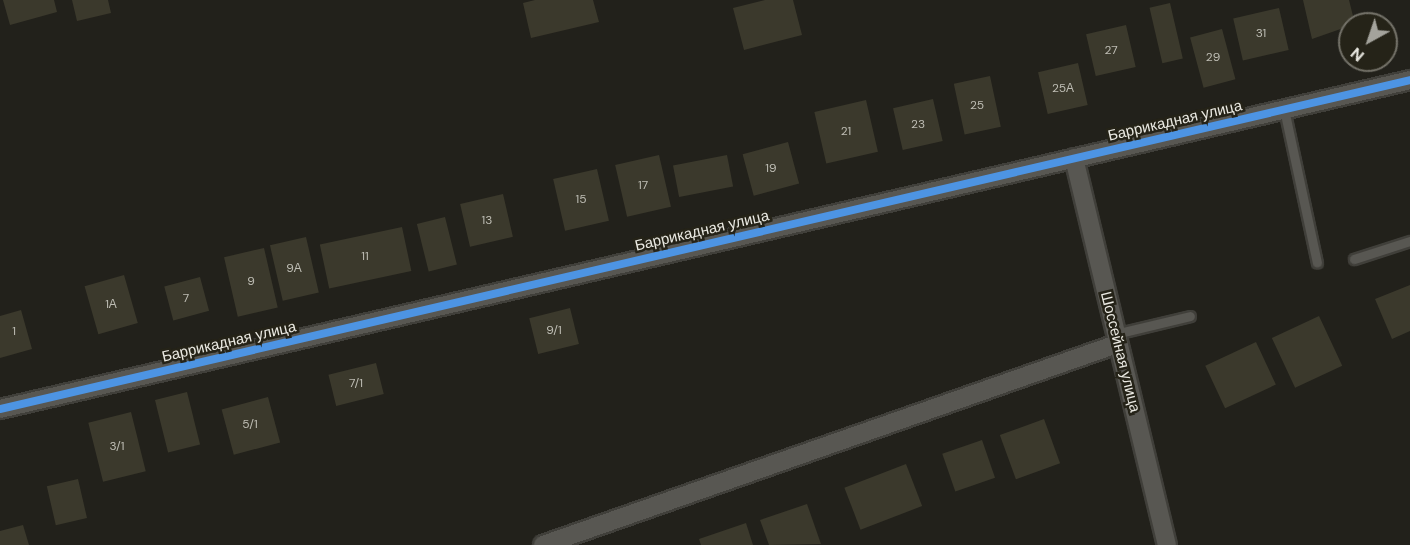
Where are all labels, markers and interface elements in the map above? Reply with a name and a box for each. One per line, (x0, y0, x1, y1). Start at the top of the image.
north arrow (1338, 12, 1398, 72)
house number: 31 (1256, 27, 1266, 41)
text: N (1346, 43, 1369, 66)
house number: 27 (1104, 44, 1118, 58)
house number: 29 (1206, 51, 1220, 65)
house number: 25А (1052, 82, 1074, 96)
street label: Баррикадная улица (1106, 97, 1244, 145)
house number: 25 (970, 99, 984, 113)
house number: 23 (911, 118, 925, 132)
house number: 21 (841, 125, 851, 139)
house number: 19 (765, 162, 777, 176)
house number: 17 (638, 179, 648, 193)
house number: 15 (575, 193, 587, 207)
street label: Баррикадная улица (633, 207, 771, 255)
house number: 13 (482, 214, 492, 228)
house number: 11 (361, 250, 369, 264)
house number: 9А (286, 262, 302, 276)
house number: 9 (247, 275, 255, 289)
street label: Шоссейная улица (1096, 290, 1144, 414)
house number: 7 (183, 292, 189, 306)
house number: 1А (105, 298, 117, 312)
street label: Баррикадная улица (160, 318, 298, 366)
house number: 9/1 (546, 324, 562, 338)
house number: 1 (12, 325, 16, 339)
house number: 7/1 (349, 377, 363, 391)
house number: 5/1 (242, 418, 258, 432)
house number: 3/1 (110, 440, 124, 454)

